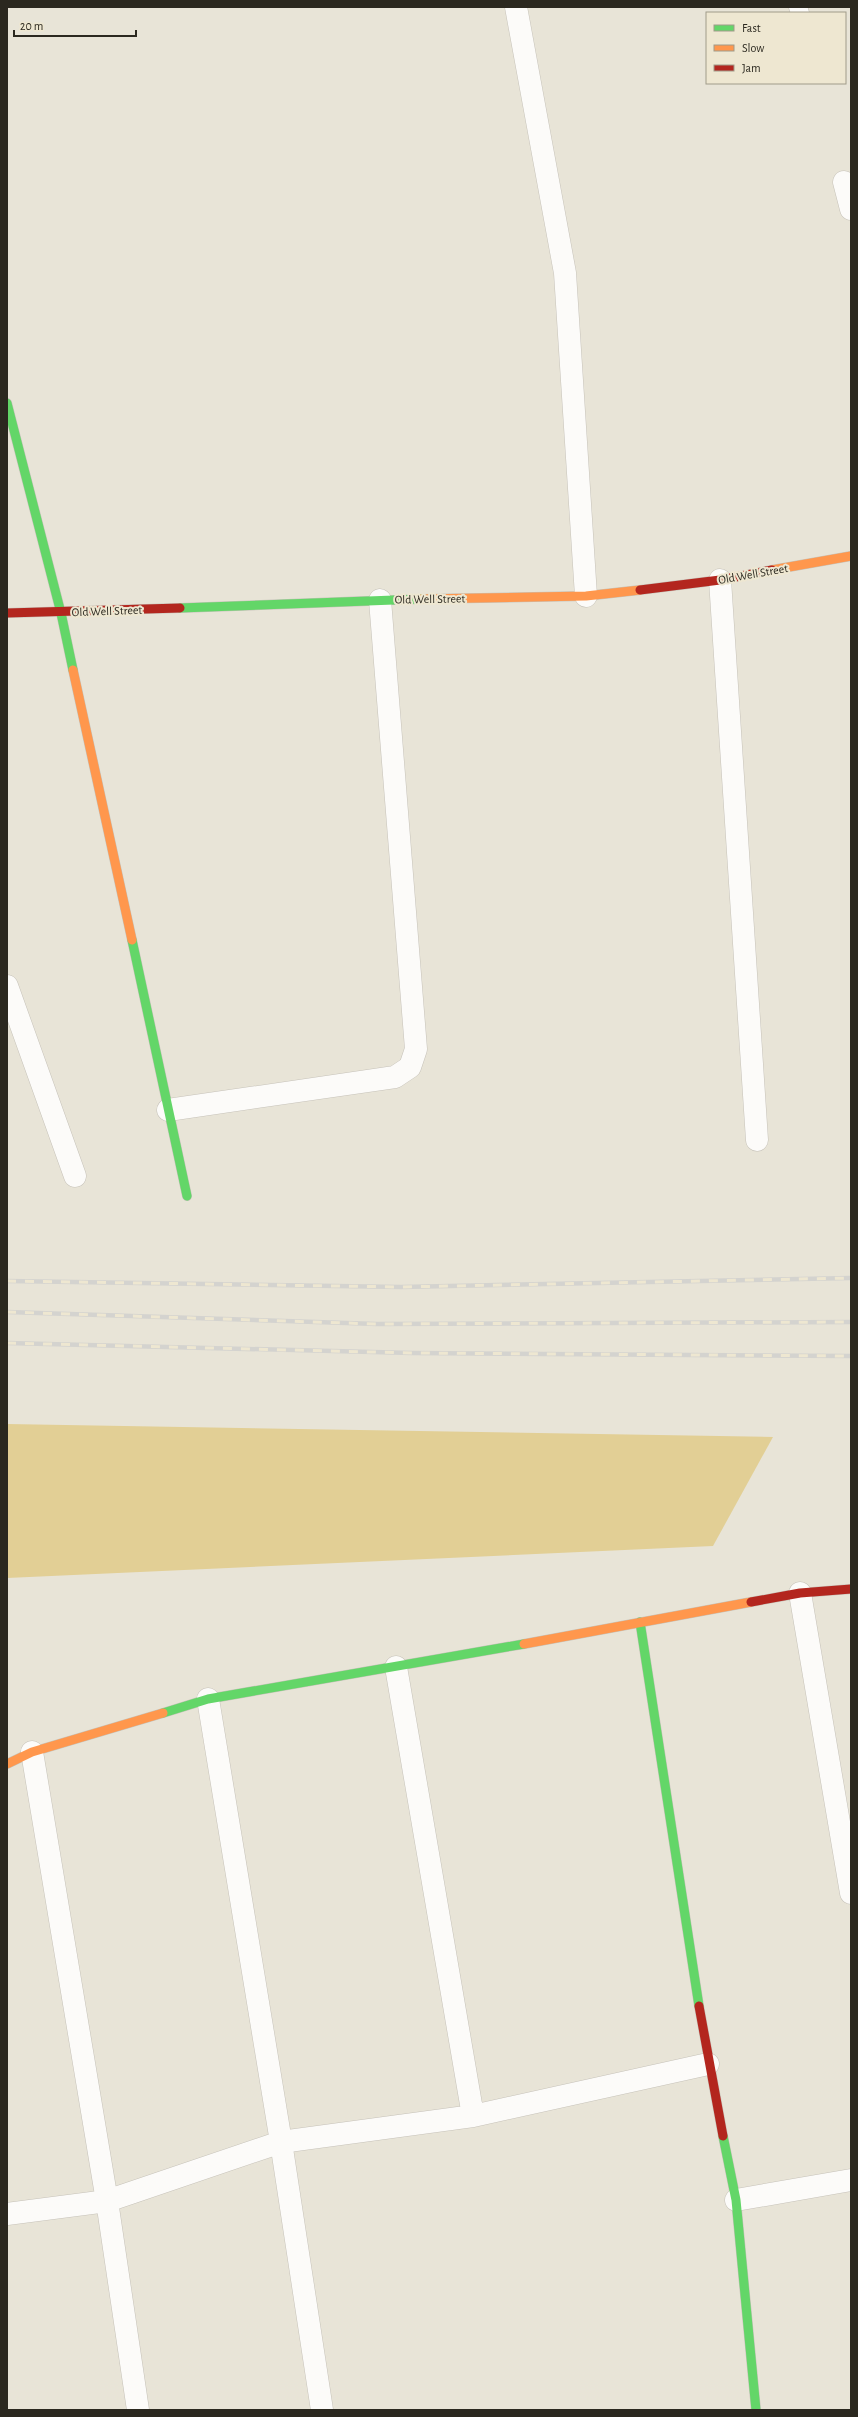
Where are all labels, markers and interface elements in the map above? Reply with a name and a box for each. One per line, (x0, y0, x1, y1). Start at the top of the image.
scale bar (14, 12, 136, 38)
legend (706, 12, 846, 84)
text: 20 m (20, 20, 43, 32)
text: Fast (742, 22, 761, 34)
text: Slow (742, 42, 764, 54)
text: Jam (742, 62, 761, 74)
street label: Old Well Street (717, 562, 789, 586)
street label: Old Well Street (395, 592, 466, 606)
street label: Old Well Street (71, 604, 143, 618)

